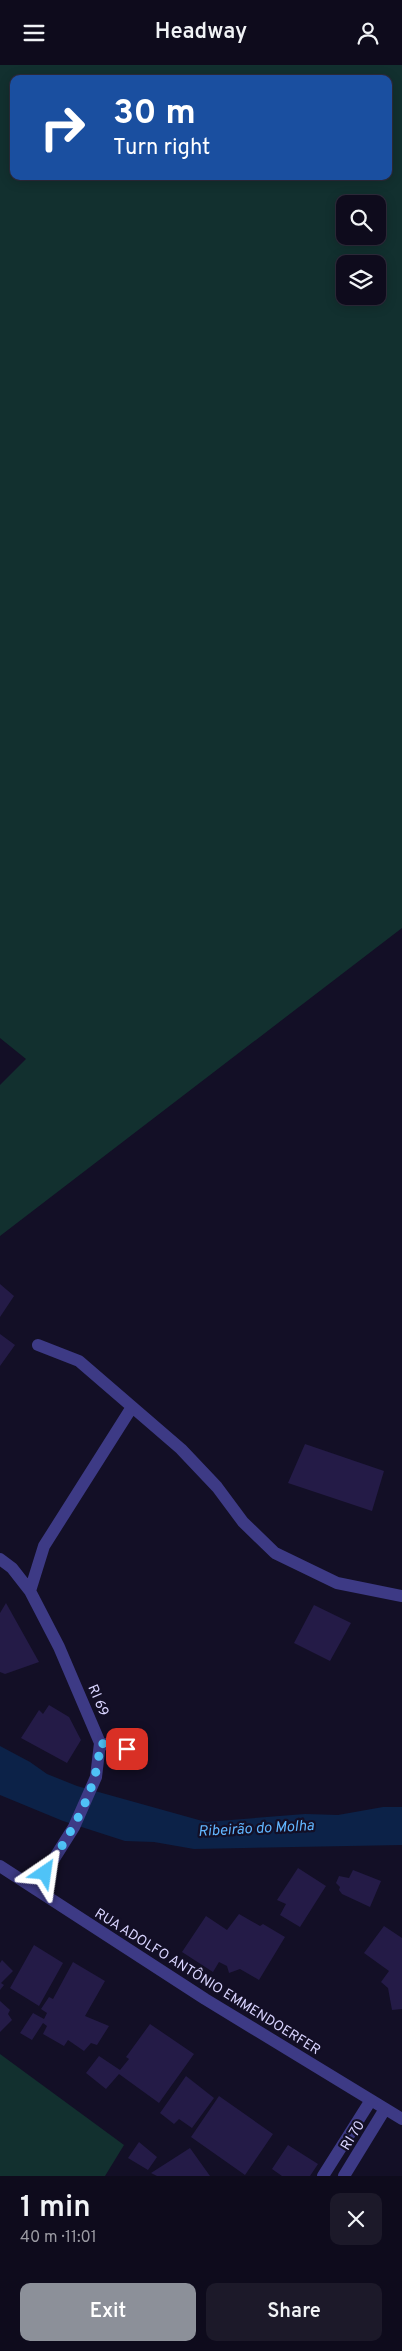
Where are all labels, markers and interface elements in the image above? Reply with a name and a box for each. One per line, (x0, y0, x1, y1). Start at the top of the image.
icon: menu (20, 19, 48, 47)
text: Headway (155, 19, 247, 46)
icon: person (354, 19, 382, 47)
text: 30 m (113, 92, 196, 136)
icon: right (30, 95, 95, 160)
text: Turn right (113, 135, 210, 162)
map controls (336, 195, 386, 305)
button: search (336, 195, 386, 245)
button: layers (336, 255, 386, 305)
street label: RI 69 (83, 1682, 112, 1719)
pin (106, 1728, 148, 1770)
icon: arrive (113, 1735, 141, 1763)
water label: Ribeirão do Molha (198, 1817, 315, 1842)
position arrow (18, 1846, 70, 1898)
street label: RUA ADOLFO ANTÔNIO EMMENDOERFER (91, 1904, 324, 2059)
street label: RI 70 (338, 2118, 369, 2154)
text: 1 min (20, 2190, 91, 2227)
button: close (330, 2193, 382, 2245)
text: 40 m · 11:01 (20, 2228, 97, 2248)
button: Exit (20, 2283, 196, 2341)
button: Share (206, 2283, 382, 2341)

